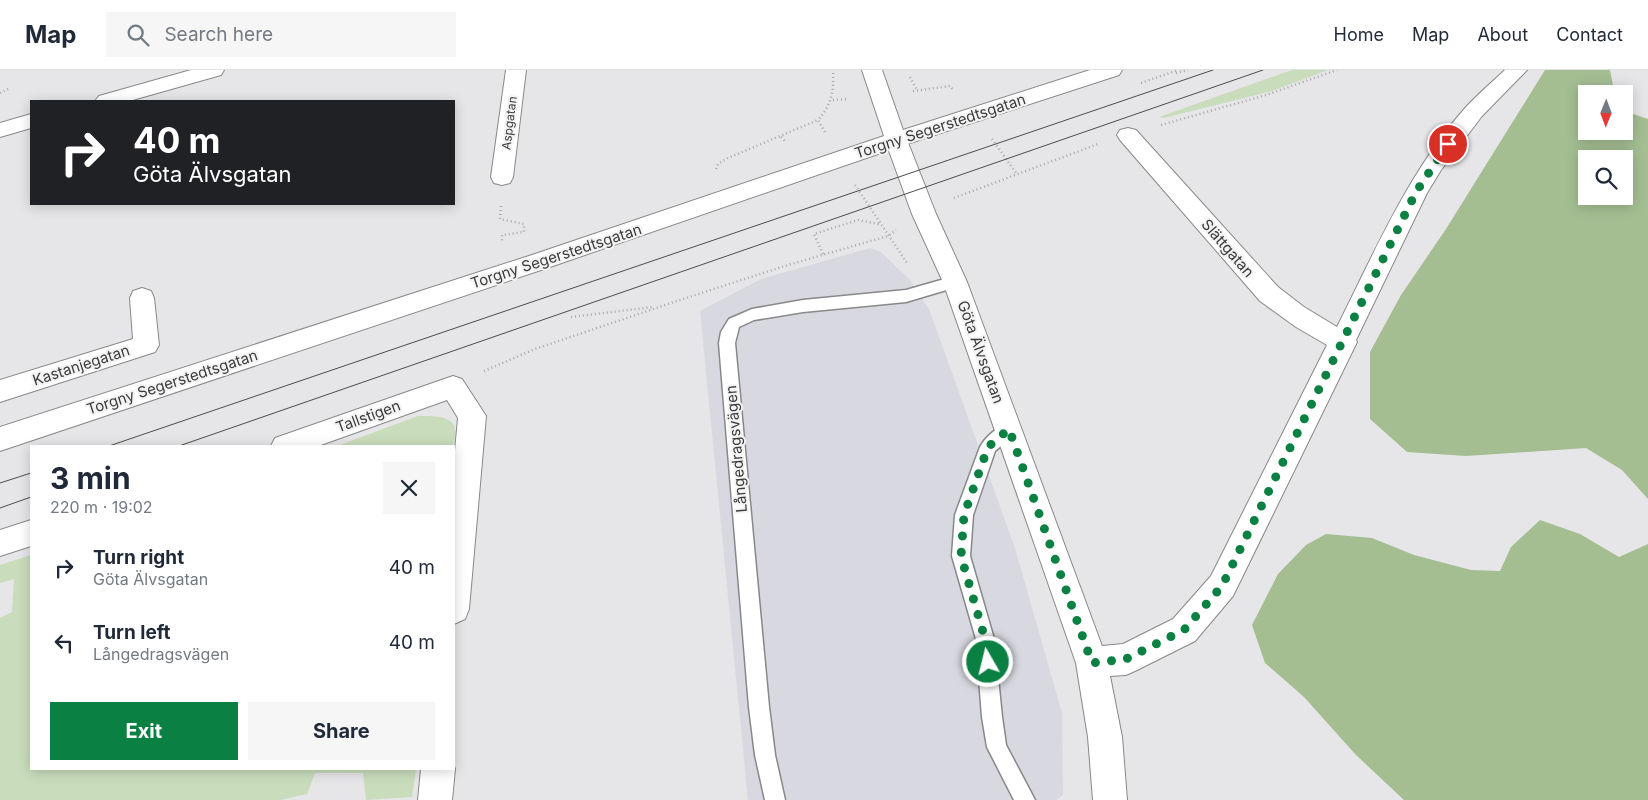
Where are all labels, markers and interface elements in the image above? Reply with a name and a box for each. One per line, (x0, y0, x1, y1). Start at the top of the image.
search box (106, 12, 456, 57)
text: Map (25, 20, 76, 49)
icon: search (124, 21, 152, 49)
text: Search here (164, 23, 273, 46)
text: Home (1334, 24, 1384, 45)
text: Map (1412, 24, 1449, 45)
text: About (1477, 24, 1528, 45)
text: Contact (1556, 24, 1623, 45)
north arrow (1578, 85, 1632, 140)
map controls (1578, 85, 1633, 205)
street label: Torgny Segerstedtsgatan (852, 89, 1028, 163)
street label: Aspgatan (498, 95, 520, 151)
text: 40 m (133, 119, 221, 161)
icon: right (50, 120, 115, 185)
pin (1427, 123, 1469, 165)
icon: arrive (1434, 130, 1462, 158)
button: search (1578, 150, 1633, 205)
text: Göta Älvsgatan (133, 161, 292, 187)
street label: Slättgatan (1198, 215, 1258, 281)
street label: Torgny Segerstedtsgatan (468, 219, 644, 293)
street label: Göta Älvsgatan (954, 298, 1008, 406)
street label: Kastanjegatan (30, 340, 132, 390)
street label: Torgny Segerstedtsgatan (84, 345, 260, 419)
street label: Långedragsvägen (721, 385, 751, 513)
street label: Tallstigen (333, 396, 403, 436)
text: 3 min (50, 460, 131, 496)
button: close (383, 462, 435, 514)
text: 220 m · 19:02 (50, 497, 153, 517)
text: Turn right (93, 546, 184, 569)
icon: right (50, 554, 78, 582)
text: 40 m (389, 556, 435, 579)
text: Göta Älvsgatan (93, 569, 208, 589)
text: Turn left (93, 621, 171, 644)
icon: left (50, 629, 78, 657)
text: 40 m (389, 631, 435, 654)
position arrow (961, 635, 1013, 687)
text: Långedragsvägen (93, 644, 229, 664)
button: Exit (50, 702, 238, 760)
button: Share (248, 702, 435, 760)

